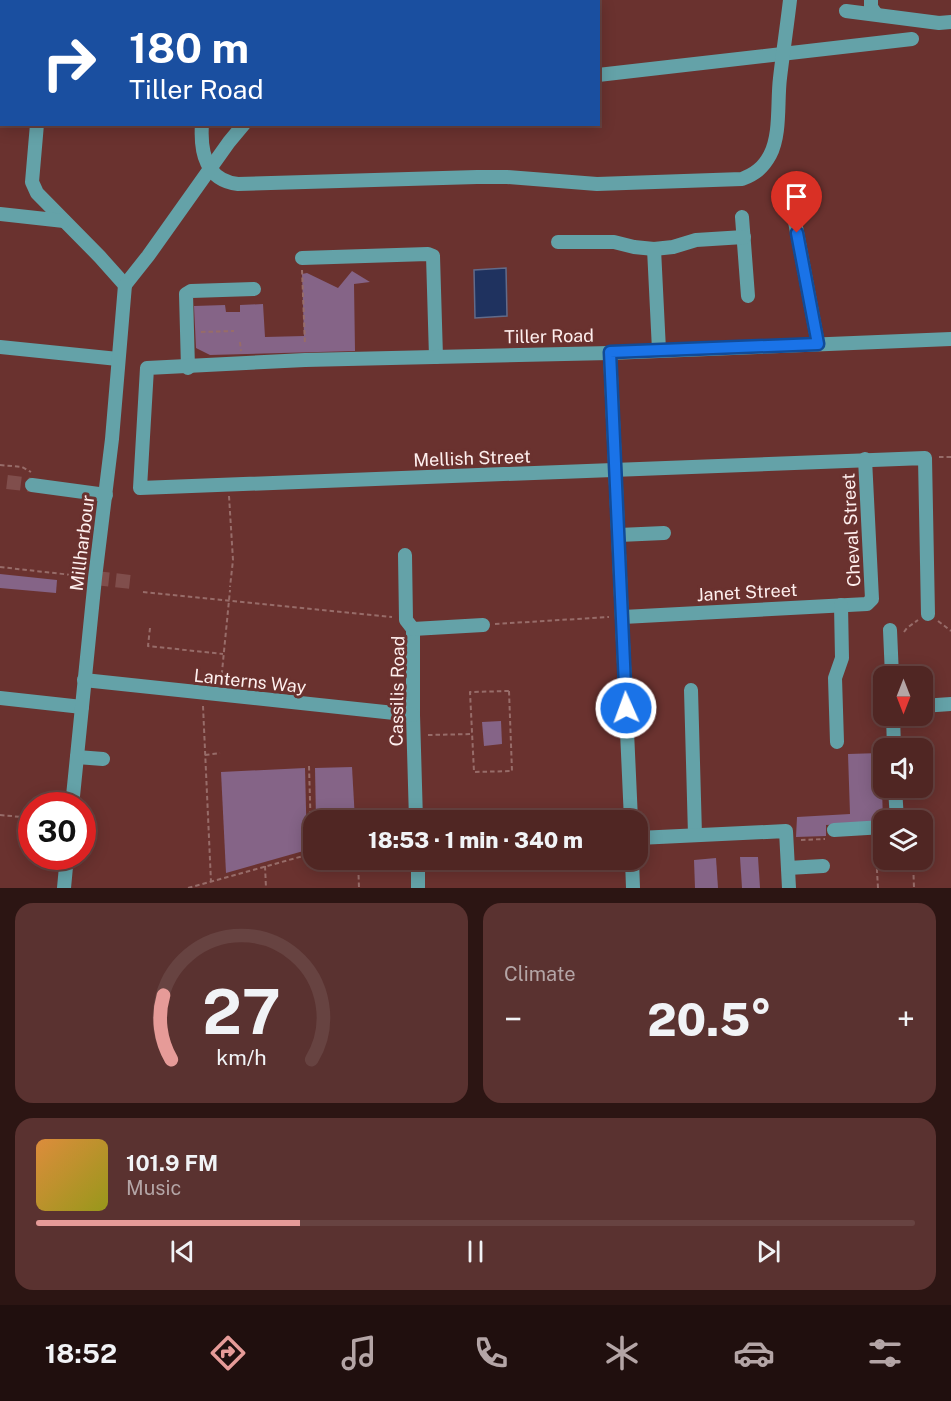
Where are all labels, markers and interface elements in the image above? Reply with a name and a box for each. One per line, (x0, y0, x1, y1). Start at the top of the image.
text: 180 m (129, 23, 249, 72)
icon: right (30, 24, 108, 102)
text: Tiller Road (129, 73, 264, 105)
pin (771, 171, 822, 233)
icon: arrive (780, 180, 813, 213)
street label: Tiller Road (504, 325, 594, 347)
street label: Mellish Street (413, 445, 531, 471)
street label: Cheval Street (838, 473, 864, 587)
street label: Millharbour (66, 494, 98, 592)
street label: Janet Street (696, 579, 798, 605)
street label: Cassilis Road (386, 635, 408, 747)
street label: Lanterns Way (193, 665, 308, 697)
north arrow (873, 666, 933, 726)
map controls (873, 666, 933, 870)
position arrow (594, 676, 658, 740)
button: sound (873, 738, 933, 798)
speed limit sign: 30 (18, 792, 96, 870)
button: layers (873, 810, 933, 870)
text: 18:53 · 1 min · 340 m (368, 827, 583, 853)
text: Climate (504, 962, 576, 986)
text: 27 (202, 975, 281, 1048)
text: 20.5° (647, 993, 772, 1046)
text: − (504, 1000, 522, 1038)
text: + (897, 1000, 915, 1038)
text: km/h (216, 1045, 267, 1070)
text: 101.9 FM (126, 1150, 218, 1176)
text: Music (126, 1176, 181, 1200)
icon: previous (166, 1235, 199, 1268)
icon: pause (459, 1235, 492, 1268)
icon: next (752, 1235, 785, 1268)
icon: directions (207, 1332, 249, 1374)
icon: music (338, 1332, 380, 1374)
icon: phone (470, 1332, 512, 1374)
icon: climate (601, 1332, 643, 1374)
icon: car (733, 1332, 775, 1374)
icon: filters (864, 1332, 906, 1374)
text: 18:52 (45, 1337, 117, 1369)

